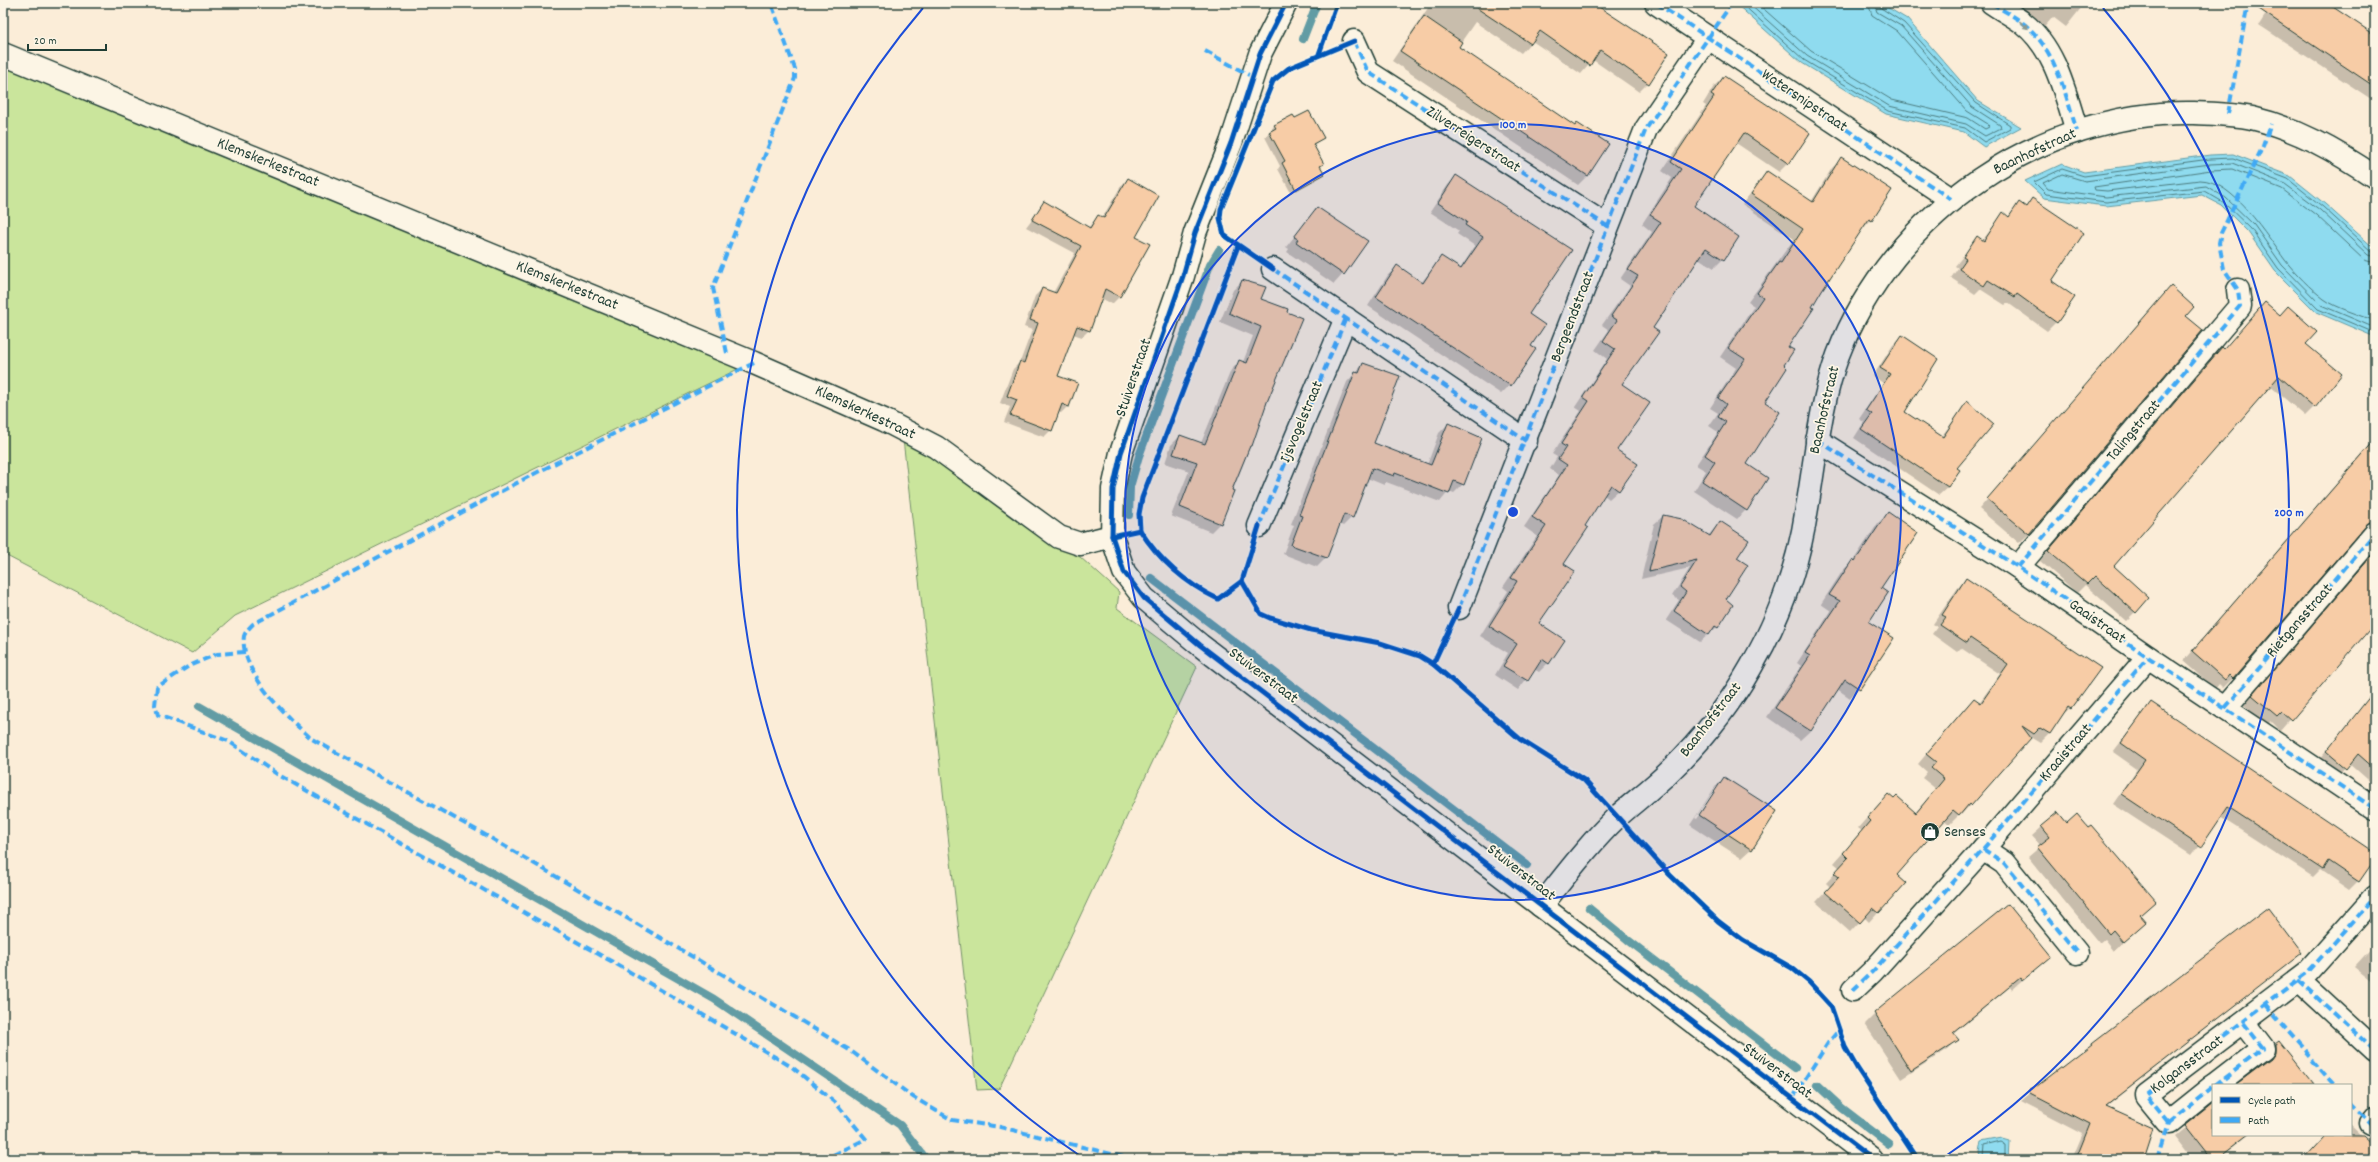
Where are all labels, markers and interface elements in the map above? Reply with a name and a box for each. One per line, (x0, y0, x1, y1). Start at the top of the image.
one-way arrow (2019, 21, 2030, 30)
scale bar (28, 26, 106, 52)
text: 20 m (34, 33, 57, 50)
street label: Watersnipstraat (1756, 64, 1852, 138)
street label: Zilverreigerstraat (1421, 101, 1525, 179)
text: 100 m (1500, 117, 1526, 134)
street label: Baanhofstraat (1990, 123, 2081, 181)
street label: Klemskerkestraat (213, 132, 323, 194)
street label: Klemskerkestraat (512, 255, 622, 317)
street label: Bergeendstraat (1545, 268, 1601, 366)
street label: Stuiverstraat (1110, 335, 1158, 420)
street label: Baanhofstraat (1804, 364, 1846, 456)
street label: Ijsvogelstraat (1274, 377, 1330, 467)
street label: Klemskerkestraat (811, 380, 919, 446)
street label: Talingstraat (2101, 395, 2167, 467)
centre of rings (1506, 505, 1520, 519)
text: 200 m (2274, 505, 2304, 522)
street label: Rietgansstraat (2261, 579, 2339, 663)
street label: Gaaistraat (2064, 594, 2130, 650)
street label: Stuiverstraat (1223, 642, 1303, 710)
street label: Baanhofstraat (1674, 678, 1748, 762)
street label: Kraaistraat (2034, 719, 2098, 787)
shop icon: Senses (1919, 821, 1941, 843)
place label: Senses (1944, 821, 1986, 844)
street label: Stuiverstraat (1482, 839, 1560, 907)
street label: Kolgansstraat (2146, 1030, 2229, 1100)
street label: Stuiverstraat (1737, 1037, 1817, 1105)
legend (2212, 1084, 2352, 1136)
text: Cycle path (2248, 1093, 2296, 1110)
text: Path (2248, 1113, 2269, 1130)

